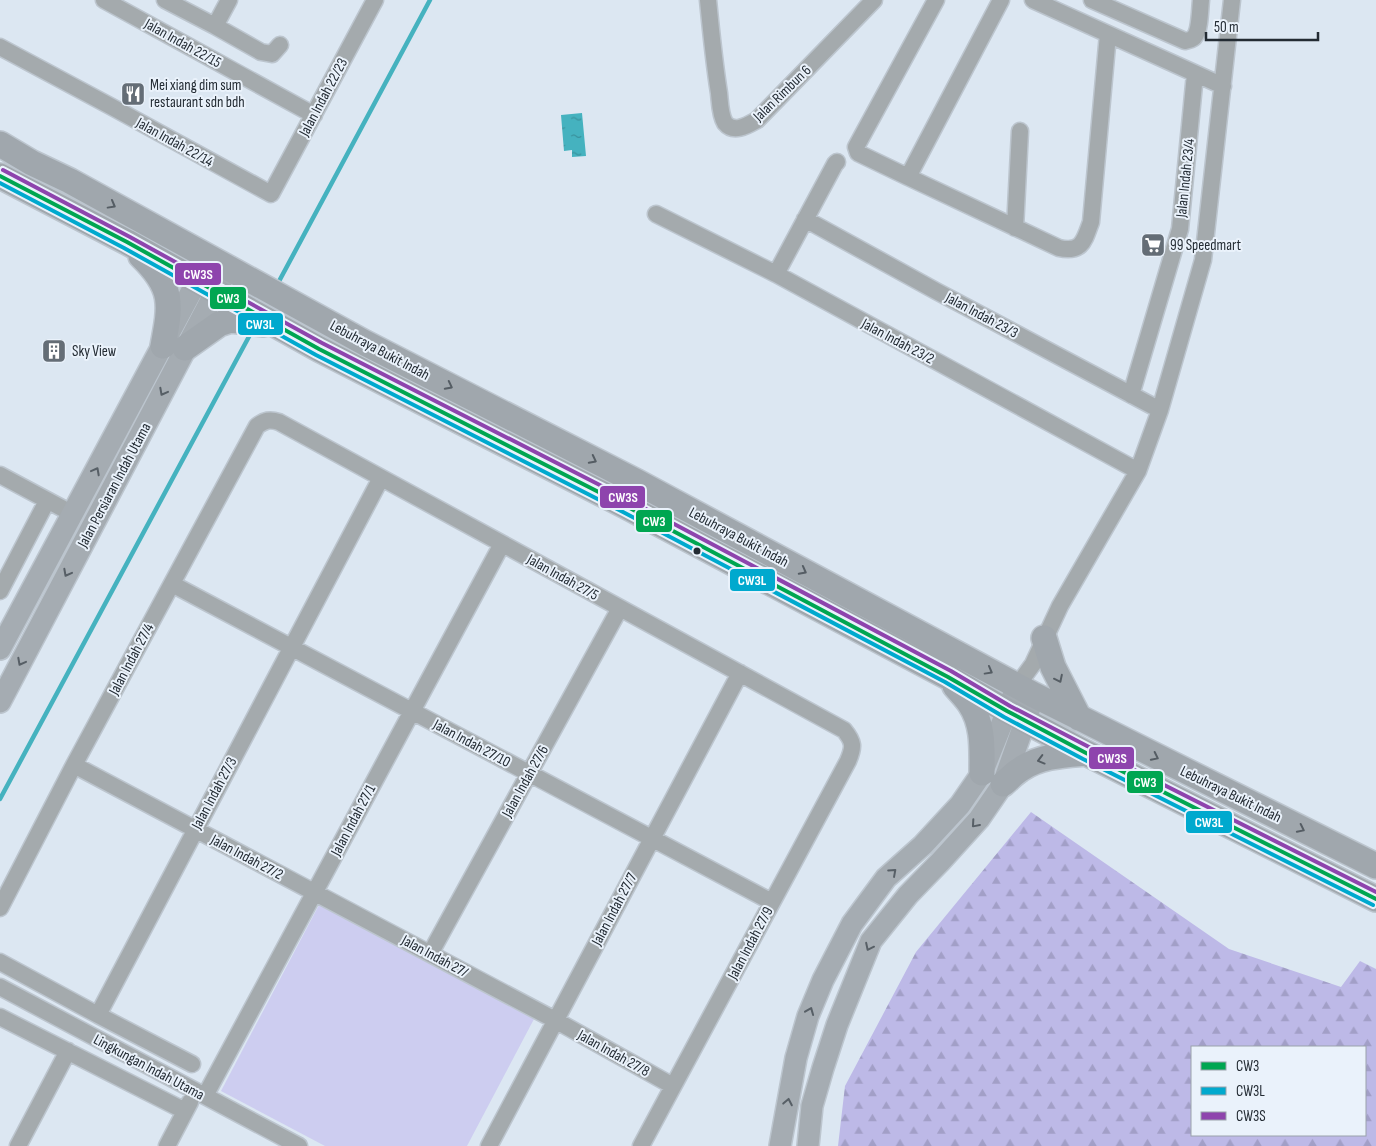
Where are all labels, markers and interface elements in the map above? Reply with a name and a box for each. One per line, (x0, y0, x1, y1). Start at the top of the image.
scale bar (1206, 10, 1318, 42)
street label: Jalan Indah 22/15 (140, 14, 224, 72)
text: 50 m (1214, 18, 1239, 37)
street label: Jalan Indah 22/23 (294, 55, 352, 141)
street label: Jalan Rimbun 6 (749, 61, 815, 126)
place label: Mei xiang dim sum restaurant sdn bdh (150, 76, 245, 112)
restaurant icon: Mei xiang dim sum restaurant sdn bdh (120, 81, 146, 107)
street label: Jalan Indah 22/14 (132, 113, 217, 171)
street label: Jalan Indah 23/4 (1172, 138, 1199, 219)
one-way arrow (107, 199, 116, 209)
supermarket icon: 99 Speedmart (1140, 232, 1166, 258)
place label: 99 Speedmart (1170, 236, 1242, 255)
line badge: CW3S (174, 262, 222, 286)
text: CW3S (183, 266, 213, 283)
line badge: CW3 (209, 286, 247, 310)
street label: Jalan Indah 23/3 (941, 288, 1021, 343)
text: CW3 (216, 290, 240, 307)
line badge: CW3L (237, 312, 284, 336)
street label: Jalan Indah 23/2 (857, 314, 937, 369)
text: CW3L (246, 316, 275, 333)
street label: Lebuhraya Bukit Indah (327, 316, 433, 385)
building icon: Sky View (41, 338, 67, 364)
place label: Sky View (72, 342, 117, 361)
one-way arrow (443, 380, 452, 390)
one-way arrow (159, 386, 169, 395)
street label: Jalan Persiaran Indah Utama (73, 419, 155, 552)
one-way arrow (588, 454, 597, 464)
one-way arrow (90, 468, 100, 477)
line badge: CW3S (599, 485, 646, 509)
text: CW3S (608, 489, 638, 506)
street label: Lebuhraya Bukit Indah (686, 503, 792, 572)
line badge: CW3 (635, 509, 673, 533)
text: CW3 (642, 513, 666, 530)
unlabelled marker (692, 546, 702, 556)
street label: Jalan Indah 27/5 (523, 549, 602, 605)
one-way arrow (798, 565, 807, 575)
one-way arrow (63, 568, 73, 577)
line badge: CW3L (729, 568, 776, 592)
text: CW3L (738, 572, 767, 589)
street label: Jalan Indah 27/4 (104, 620, 158, 699)
one-way arrow (17, 657, 27, 666)
one-way arrow (983, 664, 992, 674)
one-way arrow (1053, 674, 1063, 683)
street label: Jalan Indah 27/10 (429, 715, 514, 772)
street label: Jalan Indah 27/6 (497, 742, 553, 822)
line badge: CW3S (1088, 746, 1135, 770)
text: CW3S (1097, 750, 1127, 767)
one-way arrow (1150, 751, 1159, 761)
street label: Jalan Indah 27/3 (187, 754, 241, 834)
one-way arrow (1037, 754, 1045, 764)
street label: Lebuhraya Bukit Indah (1177, 762, 1284, 827)
line badge: CW3 (1126, 770, 1164, 794)
text: CW3 (1133, 774, 1157, 791)
street label: Jalan Indah 27/1 (326, 781, 381, 860)
line badge: CW3L (1185, 810, 1233, 834)
text: CW3L (1195, 814, 1224, 831)
one-way arrow (971, 818, 980, 827)
one-way arrow (1295, 823, 1304, 833)
street label: Jalan Indah 27/2 (206, 830, 286, 884)
one-way arrow (887, 869, 896, 878)
street label: Jalan Indah 27/7 (587, 870, 642, 950)
street label: Jalan Indah 27/9 (723, 904, 778, 984)
street label: Jalan Indah 27/ (397, 930, 472, 982)
one-way arrow (865, 942, 876, 951)
one-way arrow (804, 1007, 815, 1016)
street label: Jalan Indah 27/8 (573, 1025, 653, 1081)
street label: Lingkungan Indah Utama (90, 1030, 208, 1105)
legend (1191, 1046, 1366, 1136)
text: CW3 (1236, 1057, 1259, 1076)
text: CW3L (1236, 1082, 1265, 1101)
one-way arrow (782, 1097, 792, 1106)
text: CW3S (1236, 1107, 1266, 1126)

